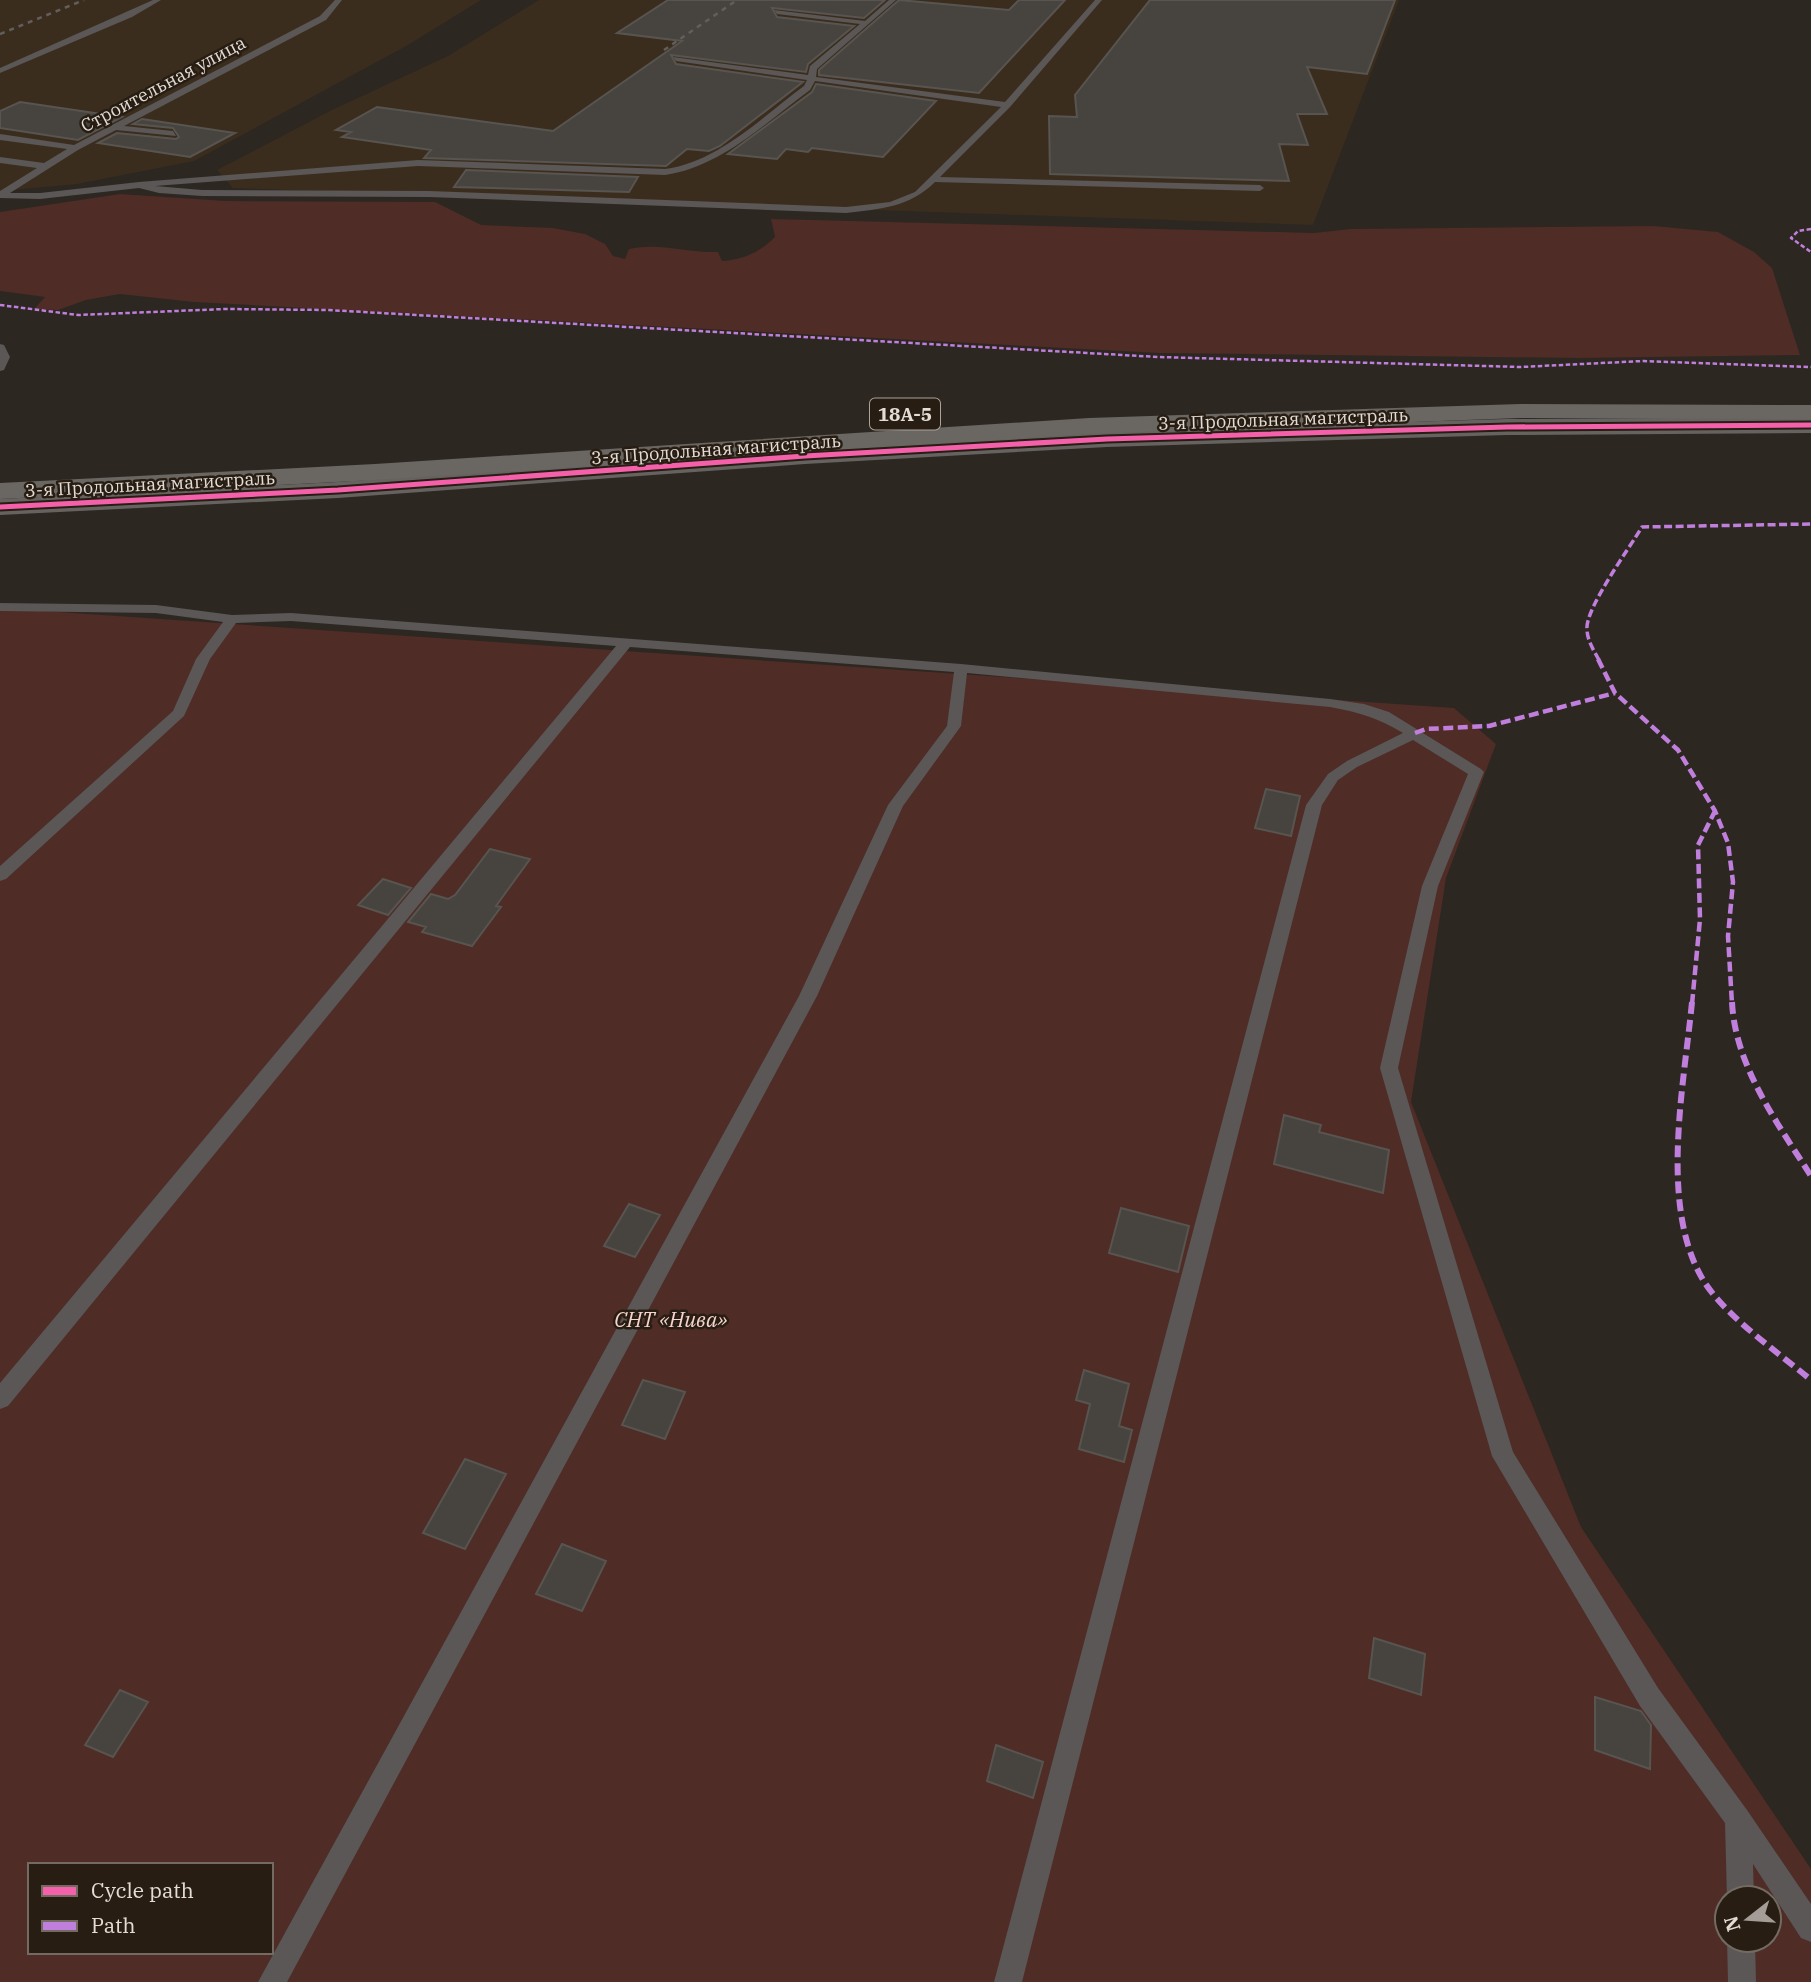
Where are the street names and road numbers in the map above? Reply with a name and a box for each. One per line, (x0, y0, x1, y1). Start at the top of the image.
street label: Строительная улица (77, 31, 250, 137)
road number: 18А-5 (870, 398, 940, 430)
street label: 3-я Продольная магистраль (1158, 403, 1409, 435)
street label: 3-я Продольная магистраль (590, 429, 842, 469)
street label: 3-я Продольная магистраль (24, 466, 276, 502)

